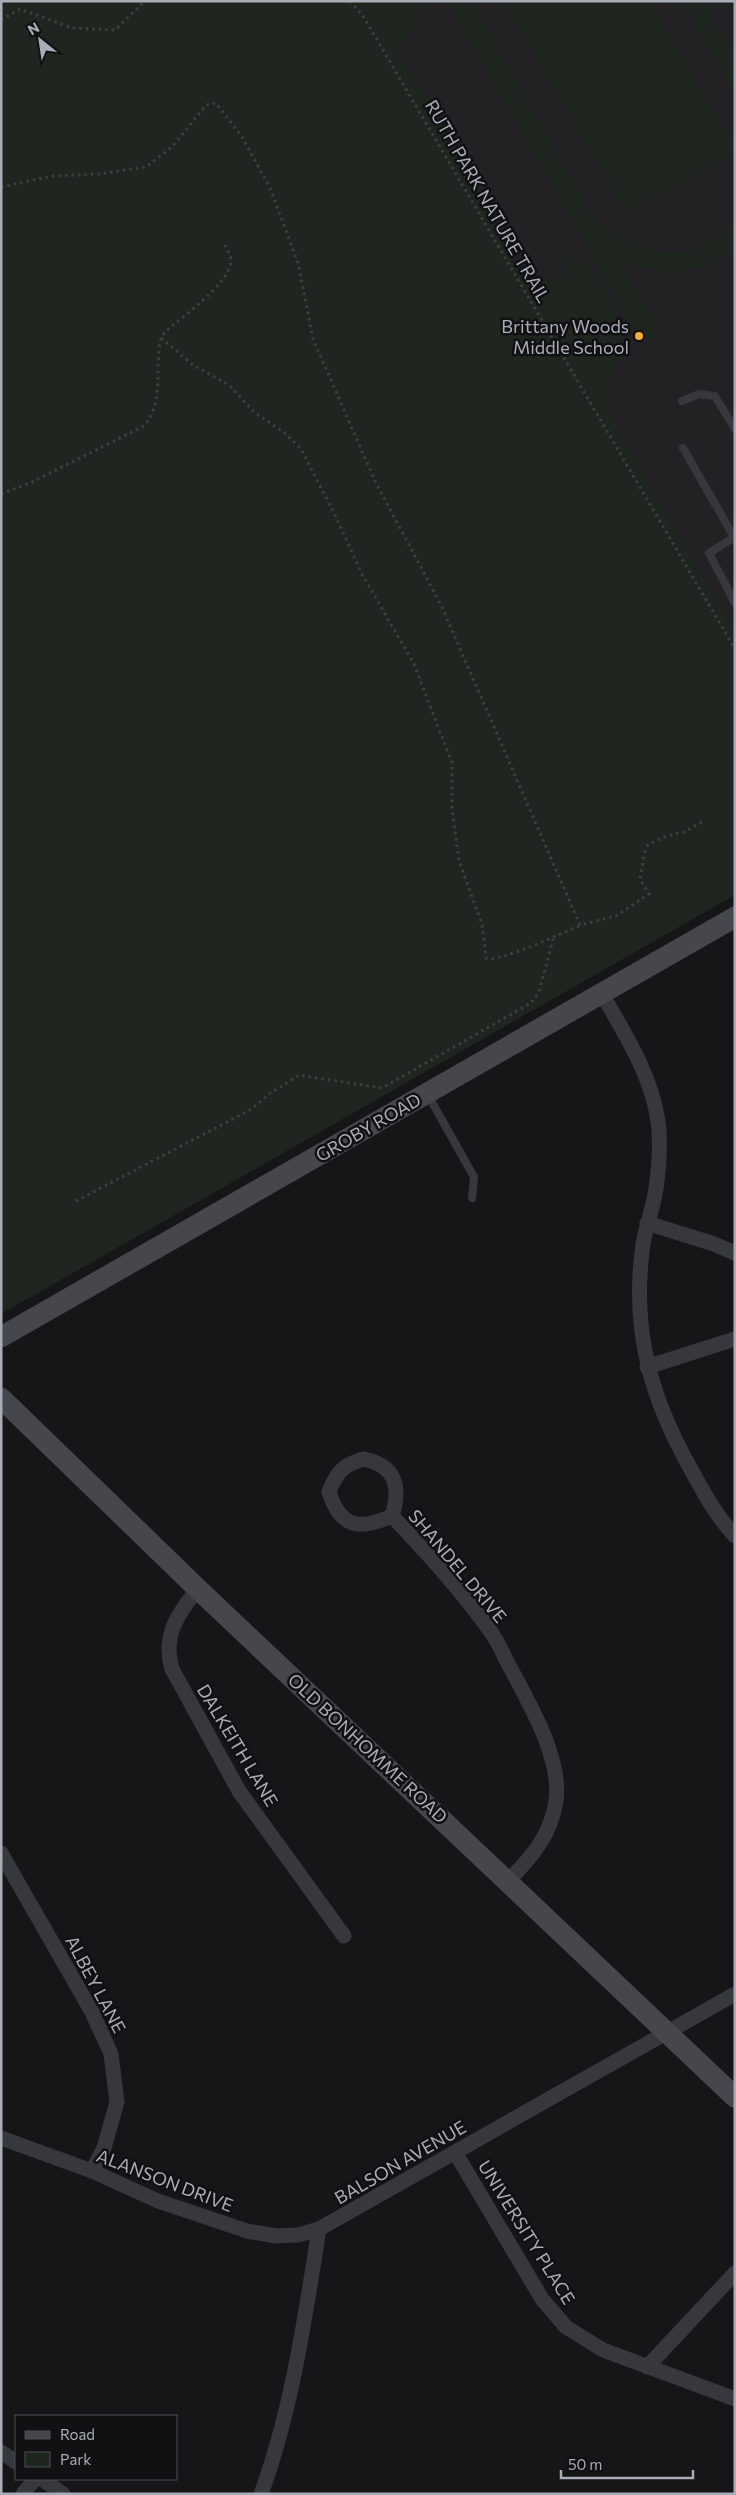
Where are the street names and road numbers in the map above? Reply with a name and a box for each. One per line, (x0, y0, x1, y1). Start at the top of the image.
street label: RUTH PARK NATURE TRAIL (421, 96, 555, 306)
street label: GROBY ROAD (311, 1088, 425, 1166)
street label: SHANDEL DRIVE (404, 1505, 512, 1627)
street label: OLD BONHOMME ROAD (284, 1668, 452, 1828)
street label: DALKEITH LANE (193, 1680, 283, 1810)
street label: ALBEY LANE (61, 1932, 131, 2036)
street label: BALSON AVENUE (330, 2115, 470, 2209)
street label: ALANSON DRIVE (94, 2144, 236, 2216)
street label: UNIVERSITY PLACE (474, 2156, 580, 2308)

